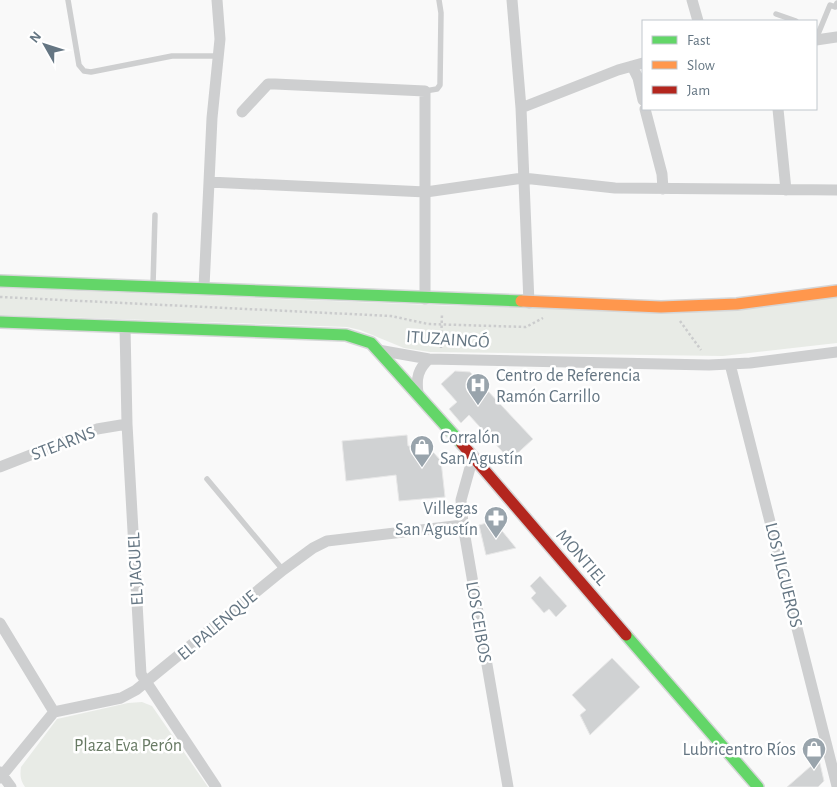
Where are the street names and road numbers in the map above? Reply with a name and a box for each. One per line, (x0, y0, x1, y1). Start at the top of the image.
street label: ITUZAINGÓ (406, 325, 490, 352)
street label: STEARNS (29, 424, 98, 464)
street label: LOS JILGUEROS (761, 521, 805, 630)
street label: MONTIEL (552, 526, 611, 589)
street label: EL JAGUEL (125, 531, 147, 606)
street label: LOS CEIBOS (462, 580, 494, 664)
street label: EL PALENQUE (174, 587, 261, 664)

